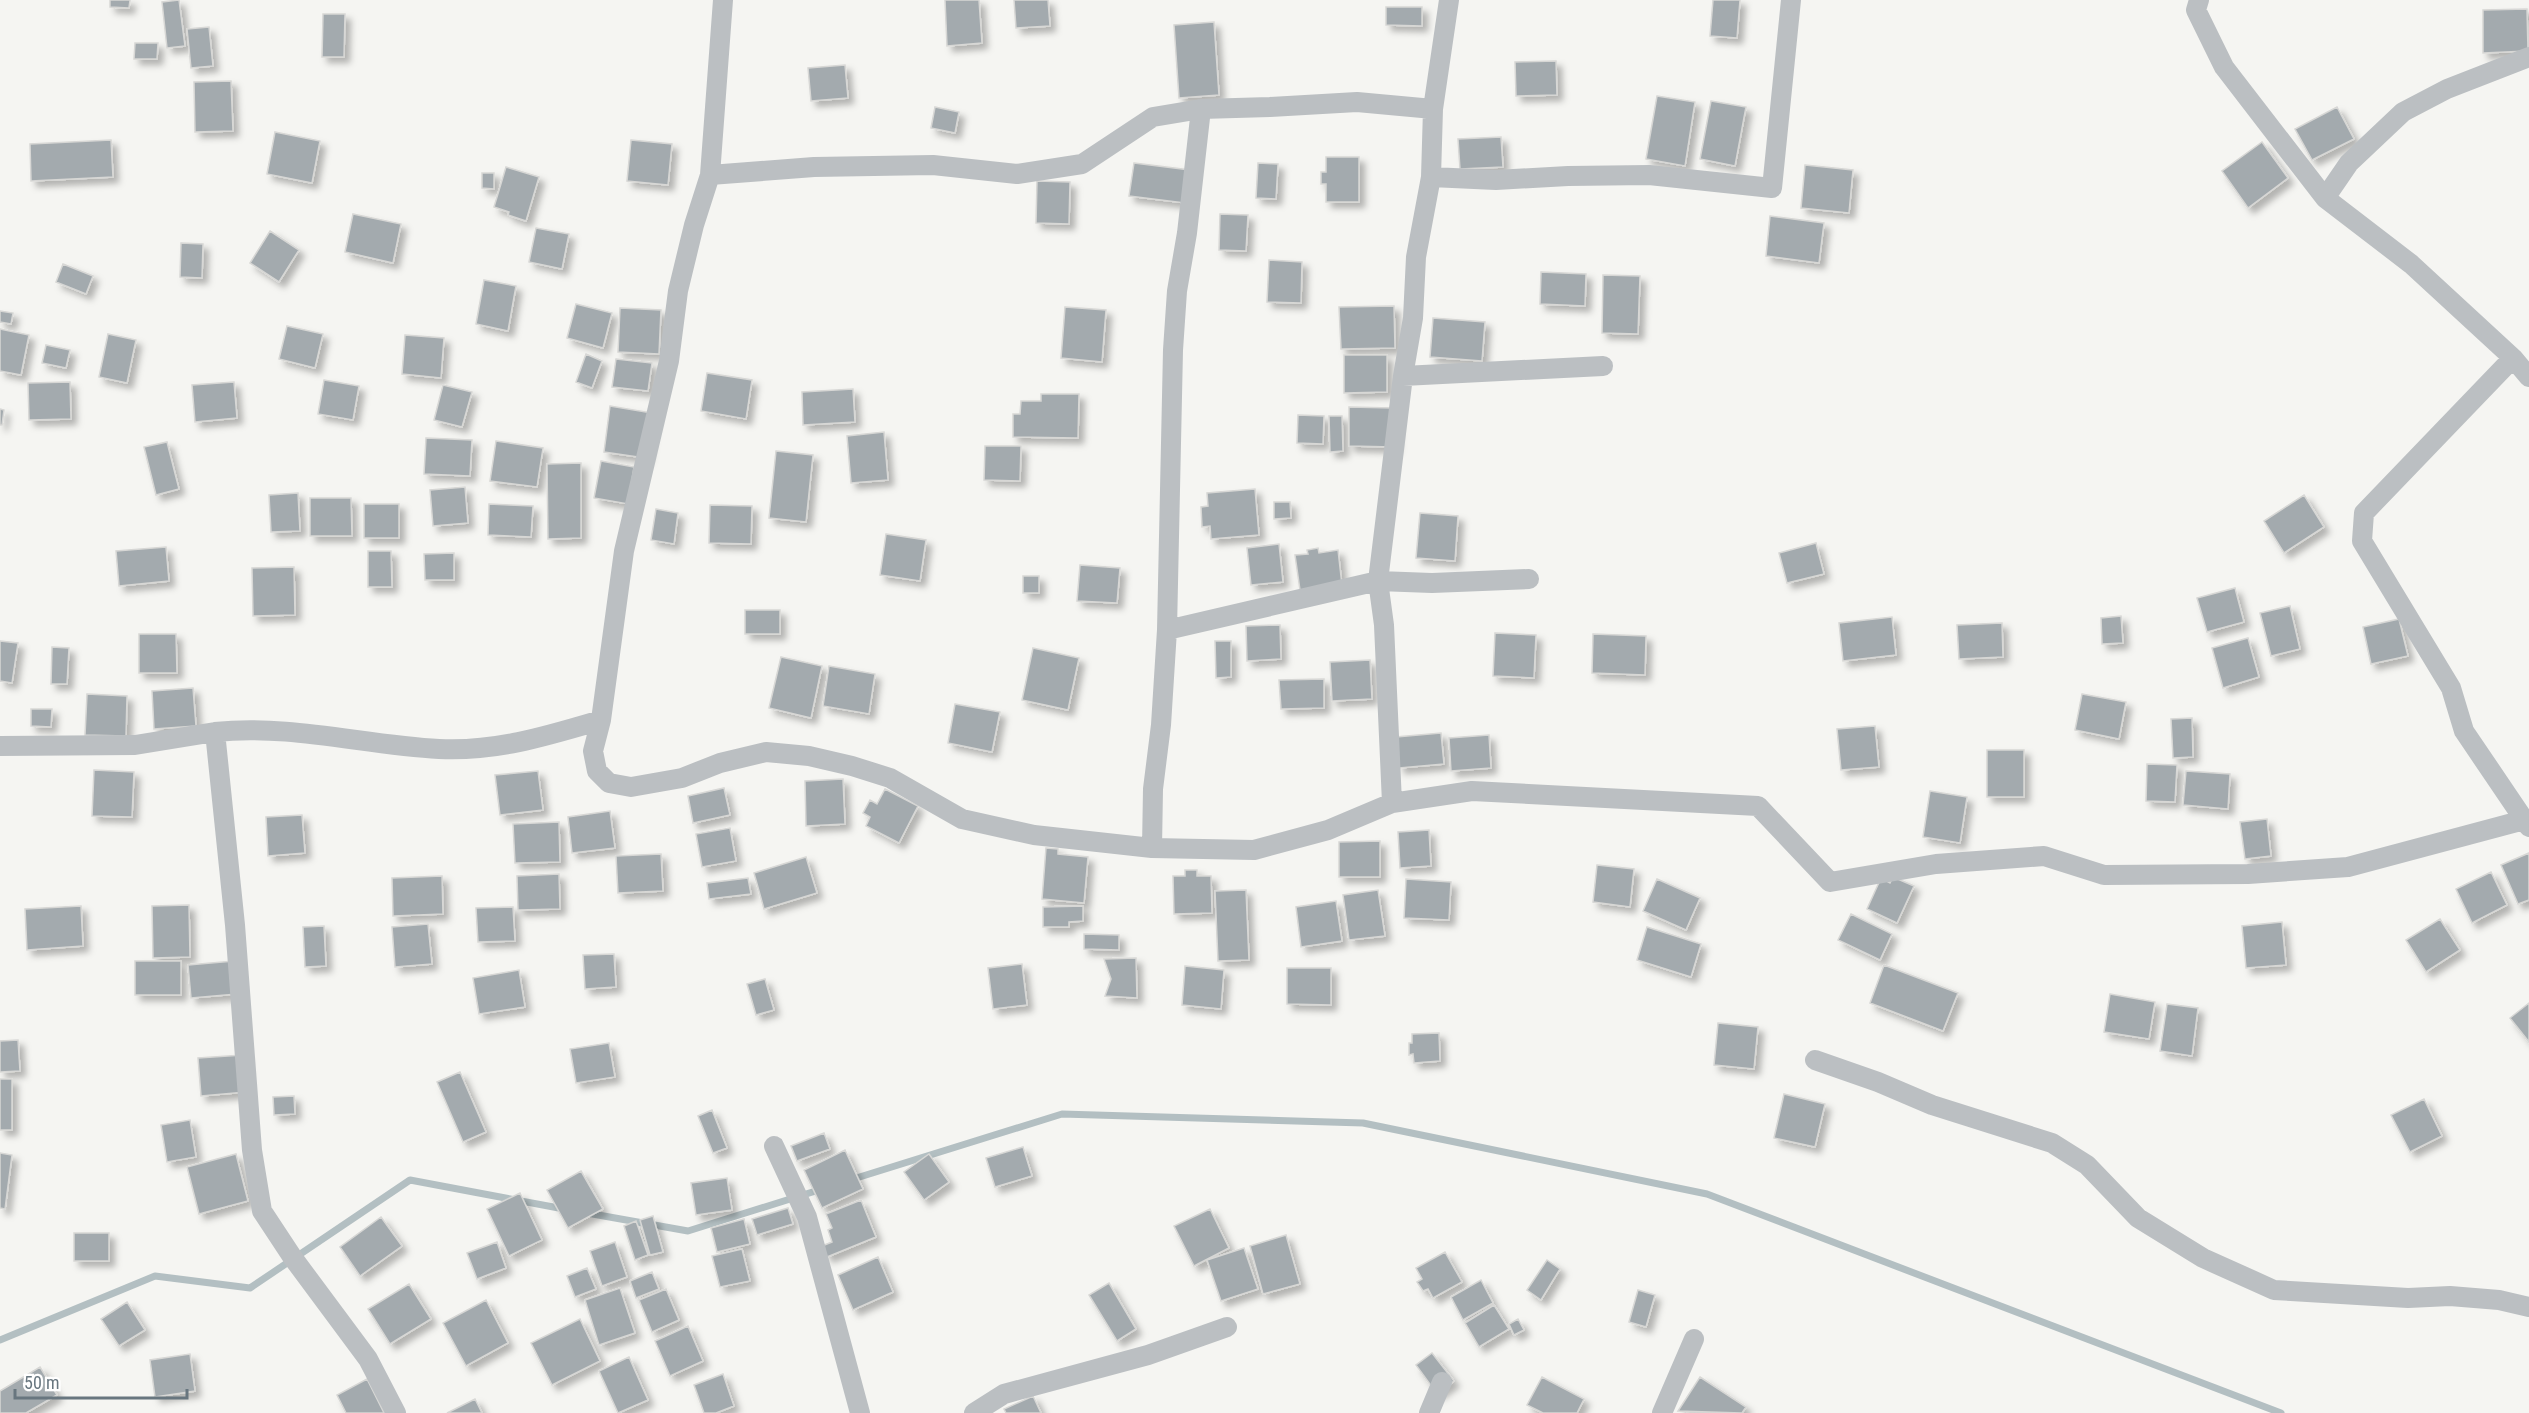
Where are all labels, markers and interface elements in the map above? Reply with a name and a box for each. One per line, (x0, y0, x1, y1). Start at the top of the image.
scale bar (15, 1362, 188, 1400)
text: 50 m (24, 1372, 59, 1393)

